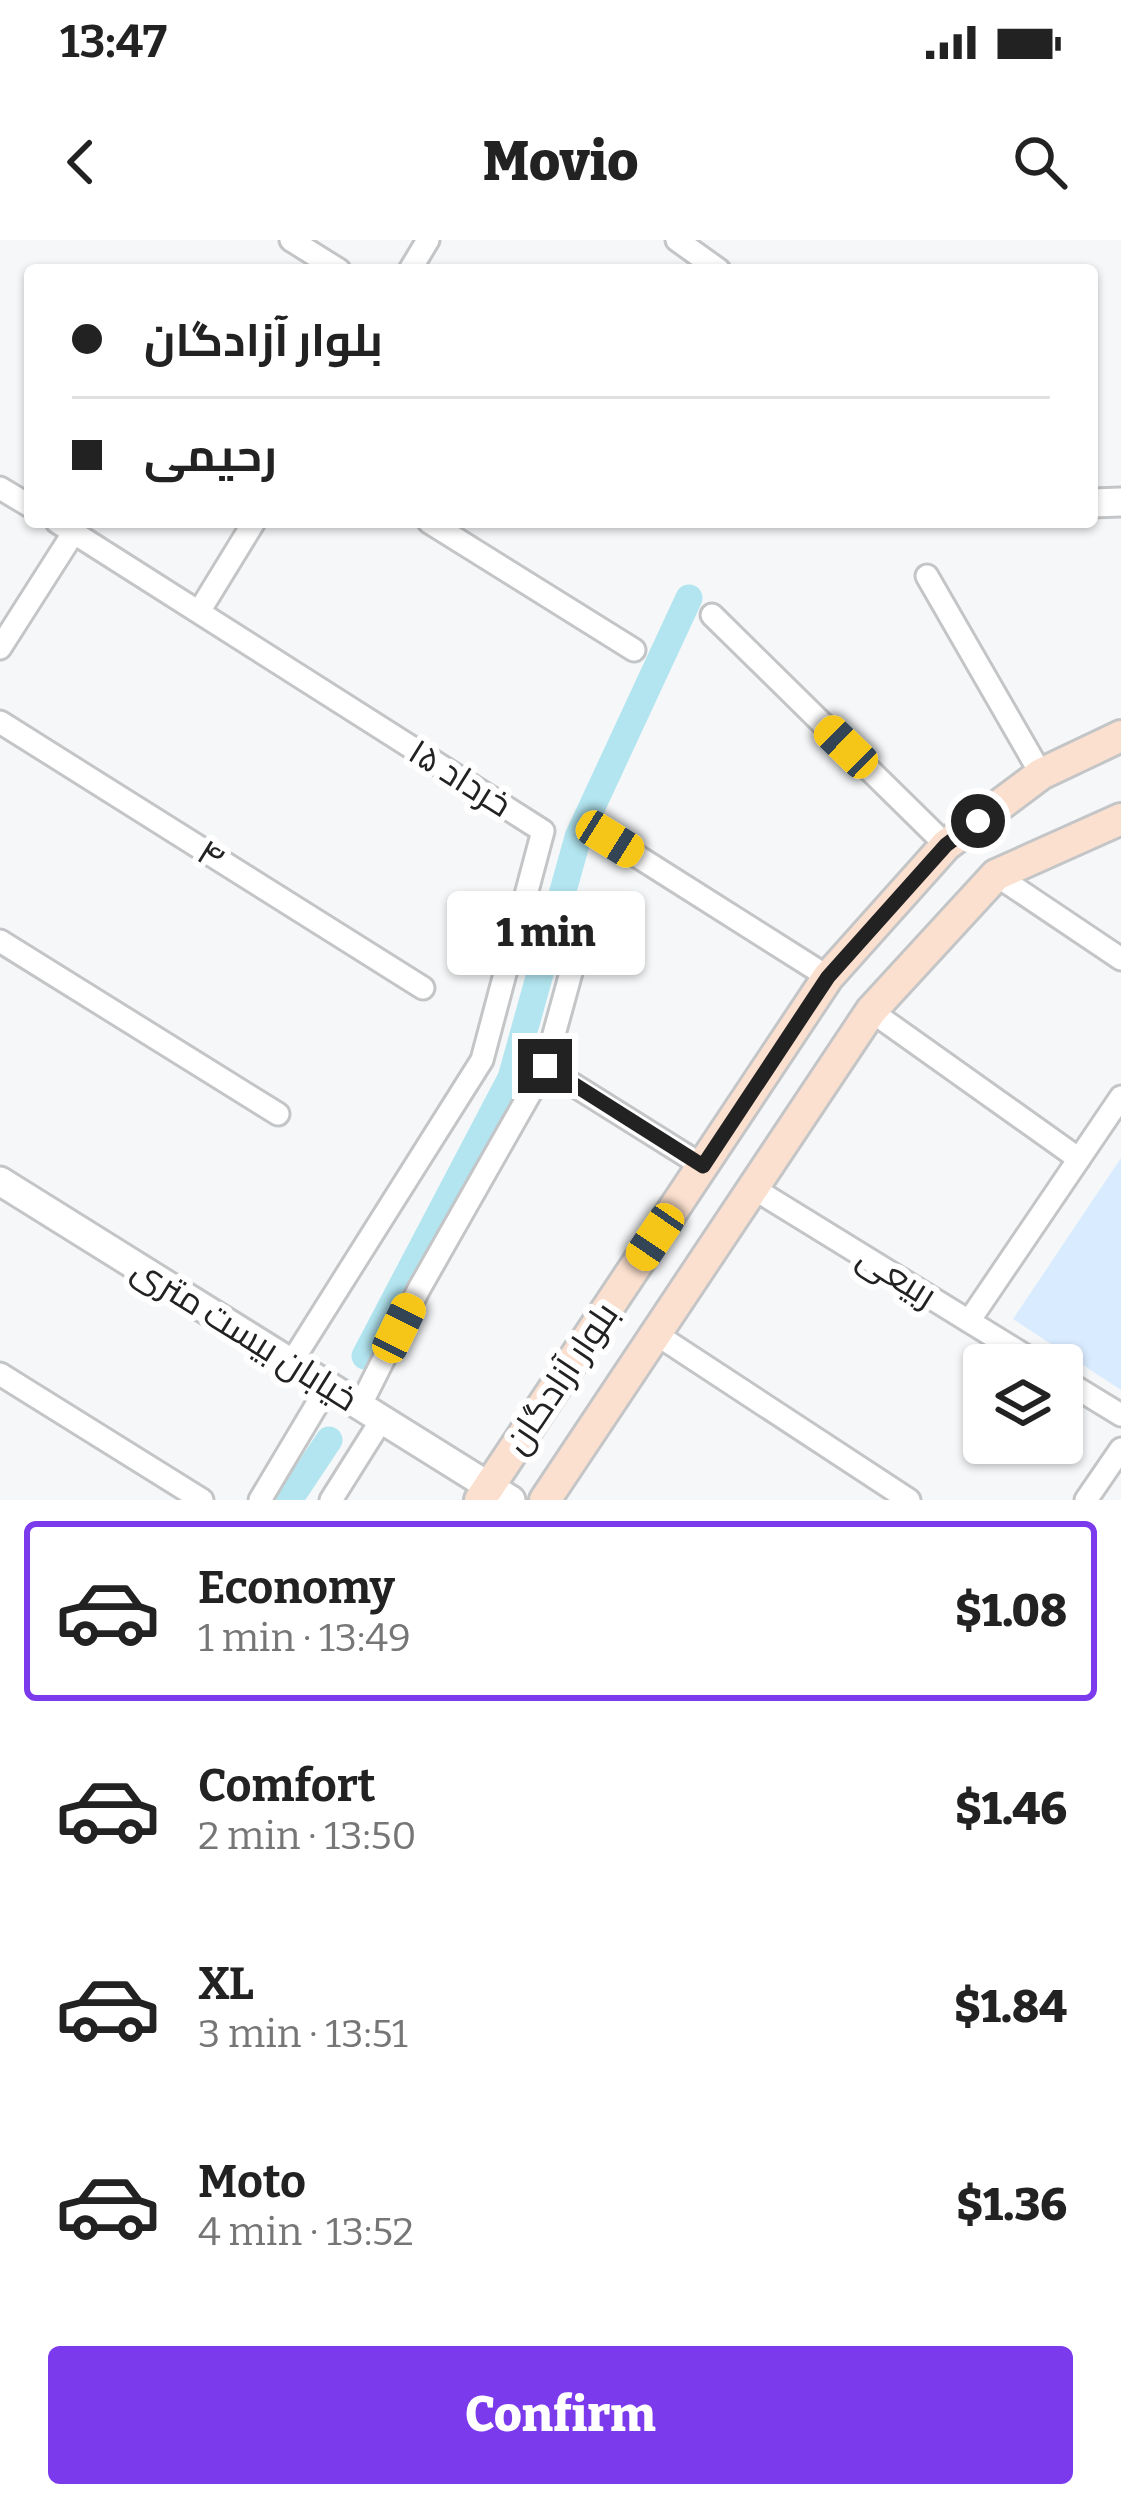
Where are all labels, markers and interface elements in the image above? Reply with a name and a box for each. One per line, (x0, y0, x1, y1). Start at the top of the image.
text: 13:47 (60, 15, 167, 69)
icon: back (48, 129, 114, 195)
icon: search (1007, 129, 1073, 195)
text: Movio (483, 130, 638, 194)
text: بلوار آزادگان (144, 314, 383, 368)
text: رحیمی (144, 429, 277, 483)
car (808, 709, 884, 785)
street label: ۱۵ خرداد (400, 729, 520, 827)
route start (951, 794, 1005, 848)
car (570, 805, 650, 873)
street label: ۴ (189, 830, 233, 880)
callout: 1 min (446, 892, 644, 976)
text: 1 min (496, 910, 596, 956)
route end (518, 1039, 572, 1093)
car (620, 1197, 690, 1277)
street label: ربیعی (850, 1235, 944, 1317)
street label: خیابان بیست متری (124, 1247, 366, 1421)
car (367, 1288, 431, 1368)
street label: بلوار آزادگان (494, 1294, 628, 1462)
map controls (963, 1344, 1083, 1464)
button: layers (963, 1344, 1083, 1464)
icon: car (54, 1557, 162, 1665)
text: Economy (198, 1561, 395, 1615)
text: $1.08 (955, 1584, 1067, 1638)
text: 1 min · 13:49 (198, 1615, 411, 1661)
icon: car (54, 1755, 162, 1863)
text: Comfort (198, 1759, 376, 1813)
text: $1.46 (955, 1782, 1067, 1836)
text: 2 min · 13:50 (198, 1813, 416, 1859)
icon: car (54, 1953, 162, 2061)
text: XL (198, 1957, 254, 2011)
text: $1.84 (954, 1980, 1067, 2034)
text: 3 min · 13:51 (198, 2011, 408, 2057)
icon: car (54, 2151, 162, 2259)
text: Moto (198, 2155, 306, 2209)
text: $1.36 (956, 2178, 1067, 2232)
text: 4 min · 13:52 (198, 2209, 414, 2255)
button: Confirm (48, 2346, 1073, 2484)

